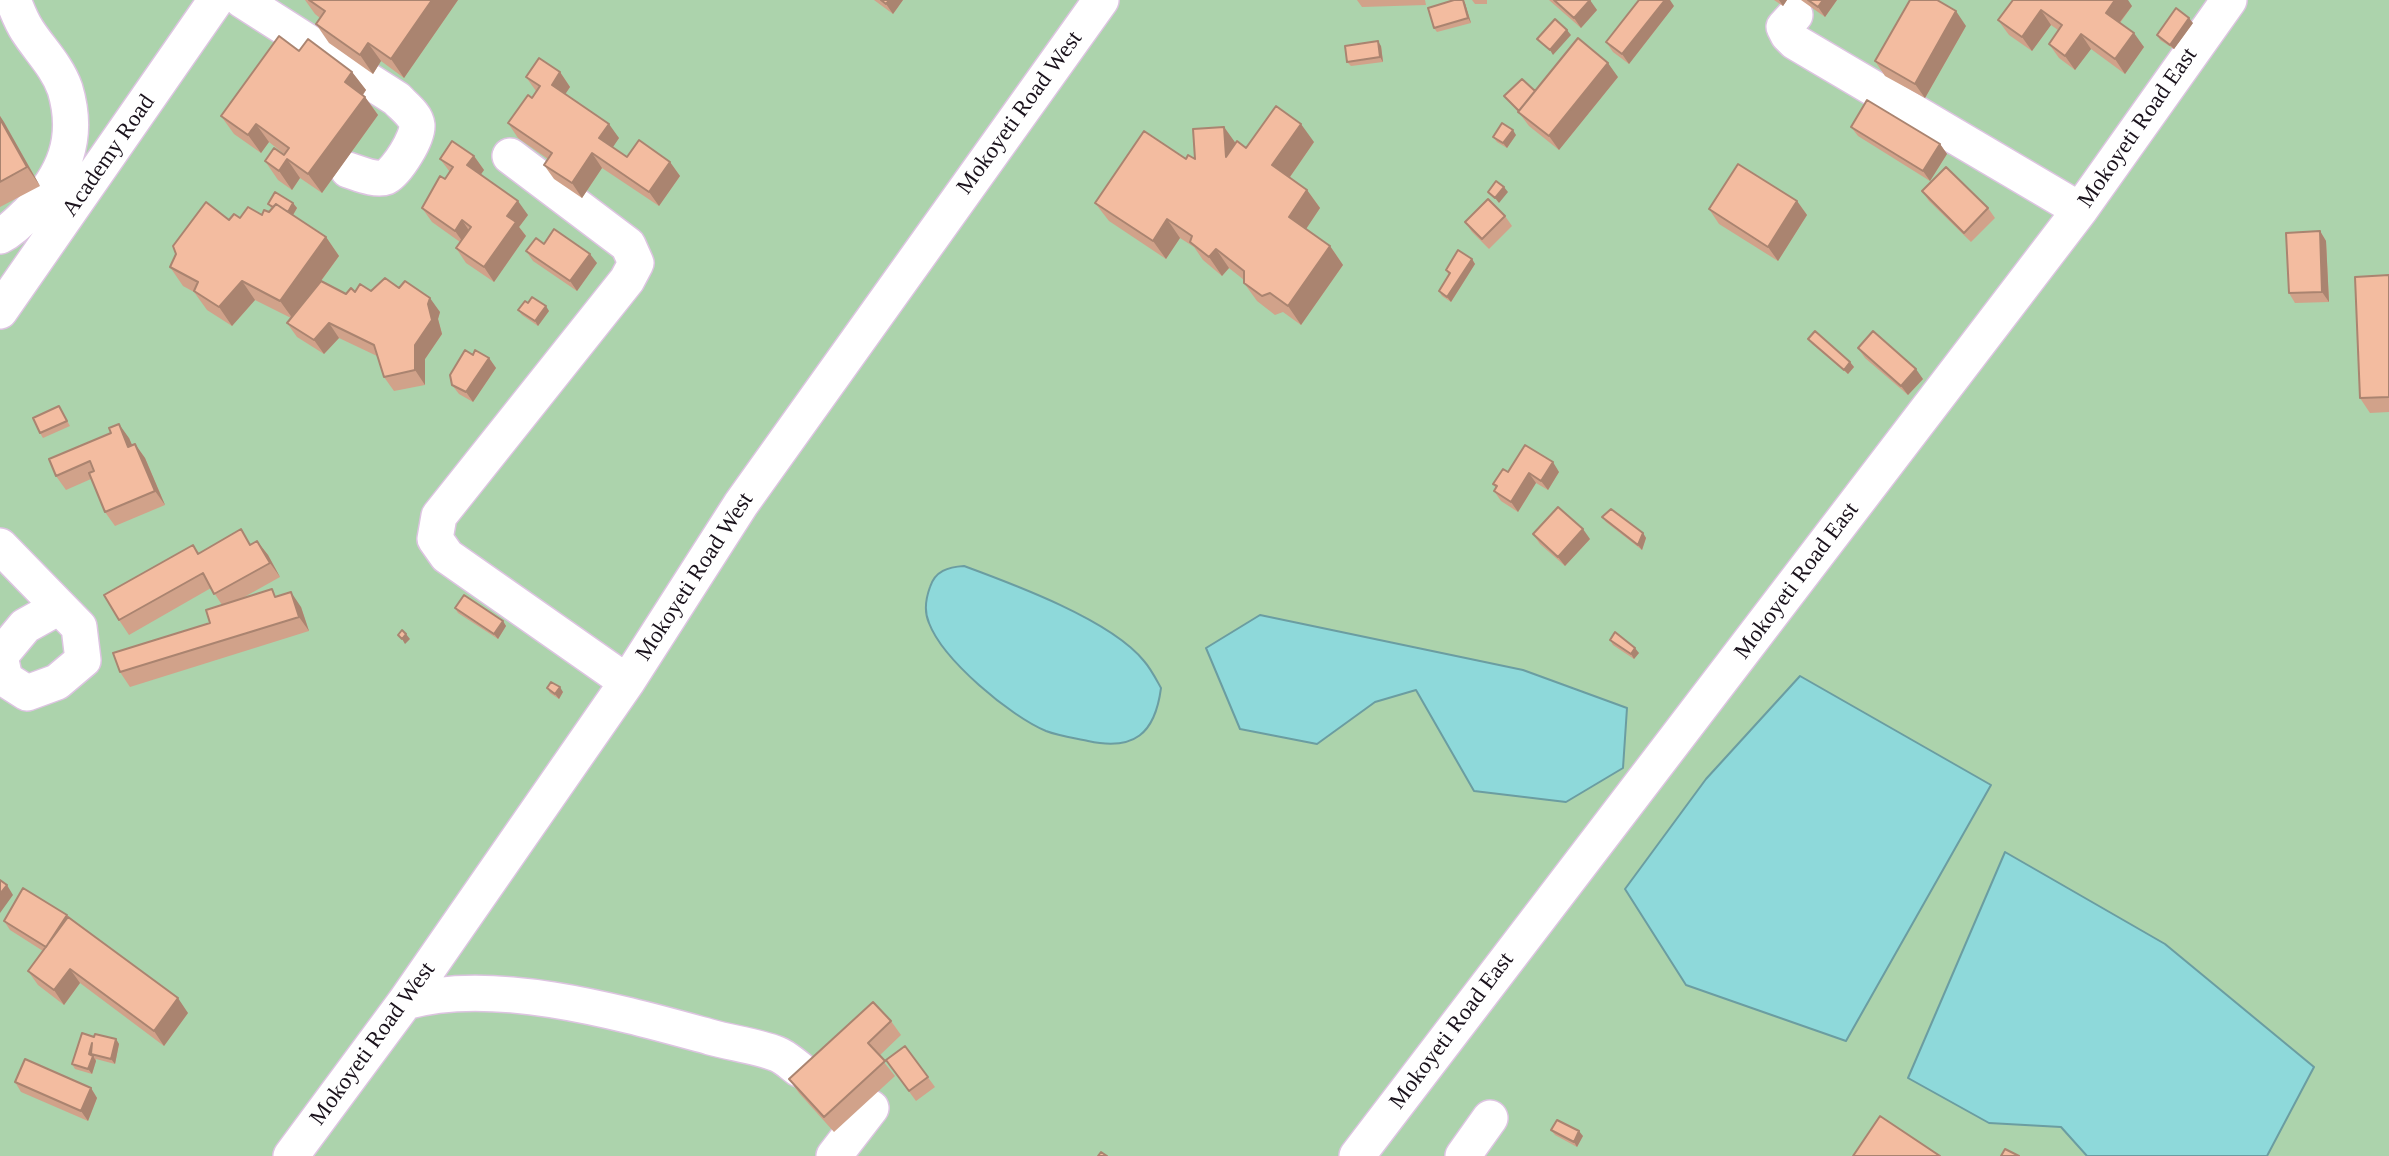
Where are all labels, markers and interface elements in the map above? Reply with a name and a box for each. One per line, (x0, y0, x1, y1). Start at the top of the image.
street label: Mokoyeti Road West (952, 26, 1088, 200)
street label: Mokoyeti Road East (2072, 43, 2204, 213)
street label: Academy Road (57, 90, 161, 222)
street label: Mokoyeti Road West (630, 488, 760, 666)
street label: Mokoyeti Road East (1729, 497, 1865, 665)
street label: Mokoyeti Road East (1384, 947, 1520, 1115)
street label: Mokoyeti Road West (305, 957, 441, 1131)

